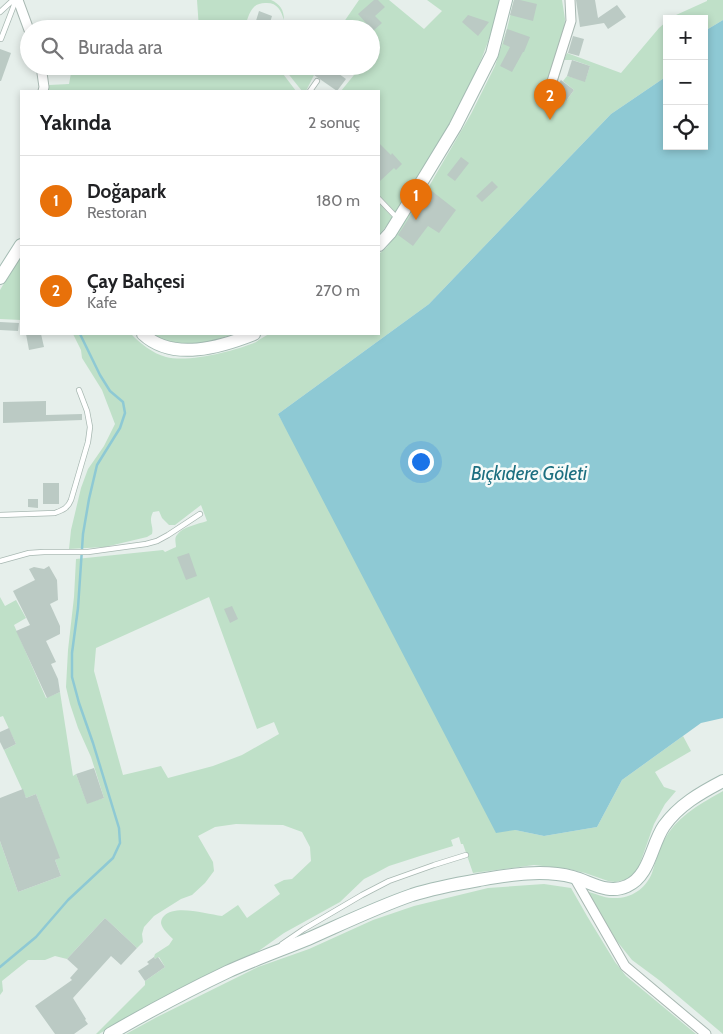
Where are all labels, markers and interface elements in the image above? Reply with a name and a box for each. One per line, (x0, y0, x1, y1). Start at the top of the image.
map controls (663, 15, 708, 150)
button: + (663, 15, 708, 60)
search box (20, 20, 380, 75)
icon: search (38, 34, 66, 62)
text: Burada ara (78, 36, 162, 59)
button: − (663, 60, 708, 105)
pin: 2 (534, 79, 566, 120)
button: locate (663, 105, 708, 150)
text: Yakında (40, 110, 111, 135)
text: 2 sonuç (308, 113, 360, 132)
pin: 1 (400, 179, 432, 220)
text: Doğapark (87, 180, 166, 203)
text: 1 (53, 191, 59, 210)
text: 180 m (316, 191, 360, 210)
text: Restoran (87, 203, 147, 222)
text: Çay Bahçesi (87, 270, 185, 293)
text: 2 (52, 281, 60, 300)
text: 270 m (315, 281, 360, 300)
text: Kafe (87, 293, 117, 312)
your location (408, 449, 434, 475)
water label: Bıçkıdere Göleti (471, 462, 588, 485)

